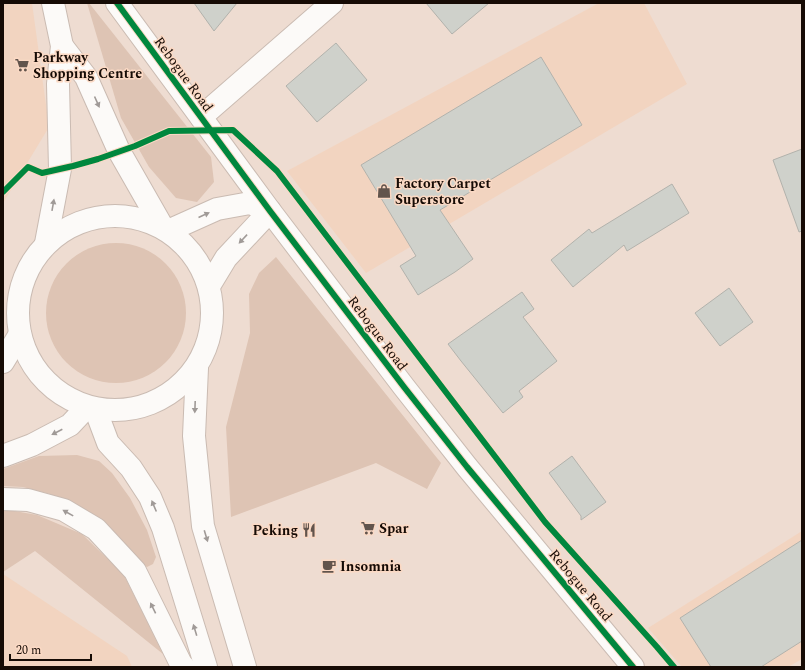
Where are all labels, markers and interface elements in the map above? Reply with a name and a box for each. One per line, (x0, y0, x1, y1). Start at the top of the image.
street label: Rebogue Road (149, 32, 218, 117)
place label: Parkway Shopping Centre (33, 47, 142, 84)
supermarket icon: Parkway Shopping Centre (14, 57, 30, 73)
one-way arrow (94, 96, 101, 108)
place label: Factory Carpet Superstore (395, 173, 491, 210)
shop icon: Factory Carpet Superstore (376, 183, 392, 199)
one-way arrow (51, 199, 57, 211)
one-way arrow (198, 212, 209, 218)
one-way arrow (238, 234, 248, 244)
street label: Rebogue Road (342, 292, 413, 375)
one-way arrow (192, 401, 198, 414)
one-way arrow (51, 429, 63, 435)
one-way arrow (151, 501, 157, 512)
one-way arrow (62, 510, 74, 516)
place label: Spar (379, 518, 408, 539)
place label: Peking (252, 520, 298, 541)
supermarket icon: Spar (360, 520, 376, 536)
restaurant icon: Peking (301, 522, 317, 538)
one-way arrow (203, 530, 209, 542)
street label: Rebogue Road (544, 545, 617, 626)
place label: Insomnia (340, 556, 402, 577)
cafe icon: Insomnia (321, 558, 337, 574)
one-way arrow (150, 602, 156, 614)
one-way arrow (192, 623, 198, 635)
scale bar (10, 636, 91, 662)
text: 20 m (16, 641, 41, 660)

